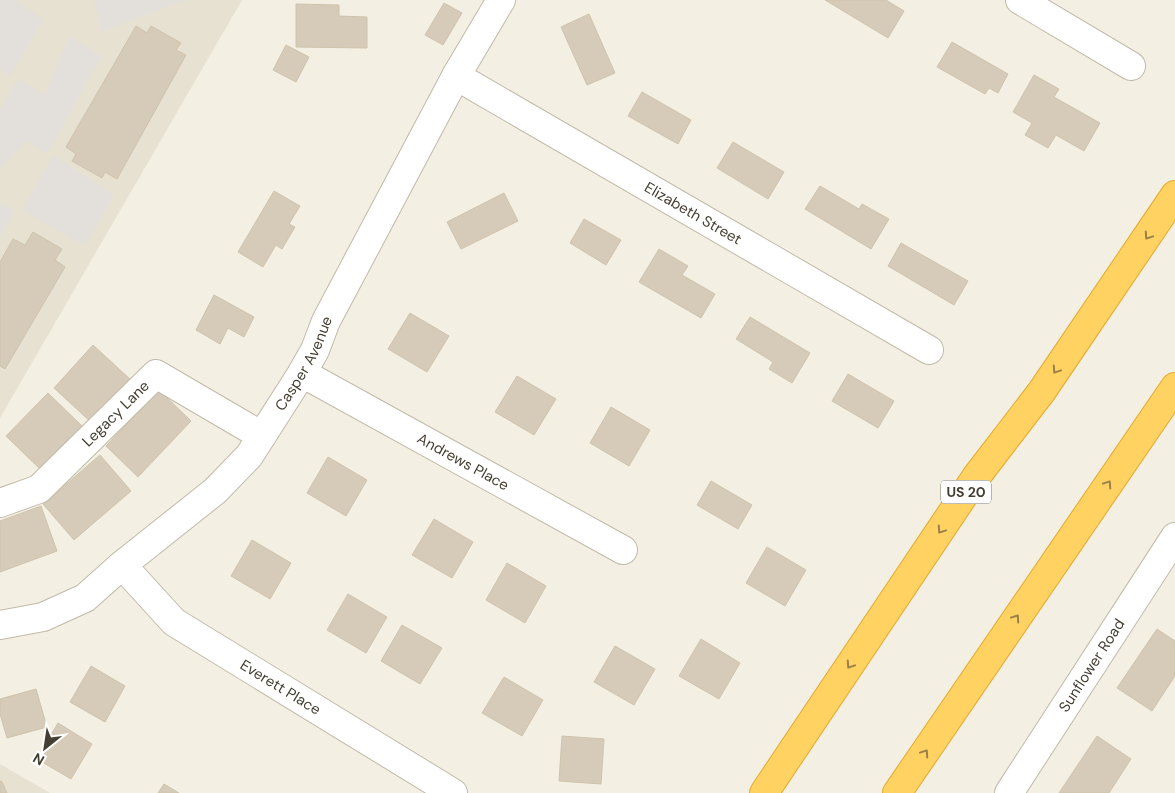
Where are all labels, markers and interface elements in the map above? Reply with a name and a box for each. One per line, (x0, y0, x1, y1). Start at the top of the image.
street label: Elizabeth Street (641, 177, 745, 249)
one-way arrow (1145, 230, 1154, 239)
street label: Casper Avenue (270, 312, 337, 415)
one-way arrow (1053, 364, 1062, 374)
street label: Legacy Lane (78, 376, 154, 451)
street label: Andrews Place (414, 429, 513, 495)
one-way arrow (1102, 480, 1111, 490)
road number: US 20 (941, 481, 991, 504)
one-way arrow (938, 524, 947, 534)
one-way arrow (1010, 615, 1019, 624)
street label: Sunflower Road (1054, 615, 1129, 716)
street label: Everett Place (236, 655, 325, 720)
one-way arrow (847, 659, 856, 669)
north arrow (20, 723, 70, 773)
text: N (30, 749, 47, 770)
one-way arrow (919, 749, 928, 758)

